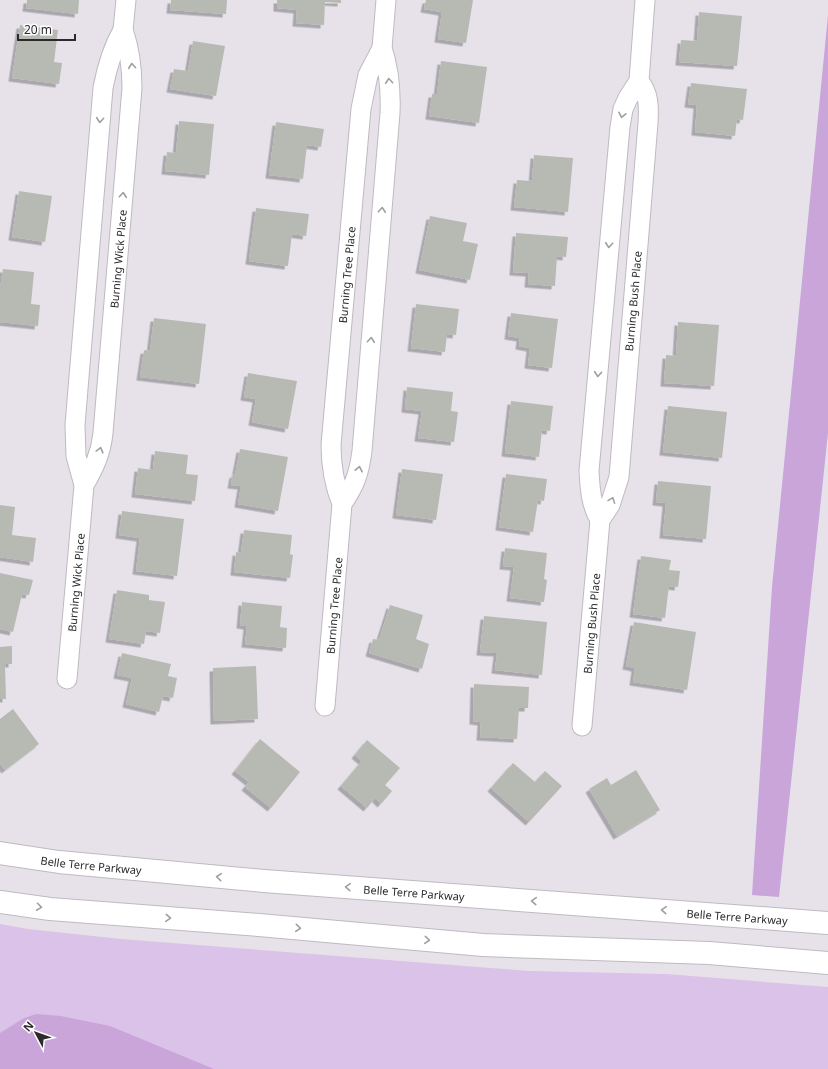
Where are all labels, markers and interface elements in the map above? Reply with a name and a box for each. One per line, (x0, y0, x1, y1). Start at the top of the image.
scale bar (18, 16, 75, 42)
text: 20 m (24, 21, 52, 38)
one-way arrow (127, 63, 136, 69)
one-way arrow (385, 78, 394, 84)
one-way arrow (618, 112, 627, 118)
one-way arrow (96, 117, 105, 123)
one-way arrow (119, 192, 128, 198)
one-way arrow (377, 207, 386, 213)
street label: Burning Wick Place (106, 209, 130, 309)
street label: Burning Tree Place (334, 226, 358, 324)
one-way arrow (605, 242, 614, 248)
street label: Burning Bush Place (621, 250, 645, 352)
one-way arrow (367, 337, 376, 343)
one-way arrow (594, 371, 603, 377)
one-way arrow (95, 447, 104, 454)
one-way arrow (354, 466, 362, 472)
one-way arrow (607, 497, 615, 504)
street label: Burning Wick Place (64, 532, 87, 632)
street label: Burning Tree Place (322, 556, 345, 654)
street label: Burning Bush Place (579, 573, 603, 674)
street label: Belle Terre Parkway (40, 852, 143, 877)
one-way arrow (216, 873, 222, 882)
street label: Belle Terre Parkway (363, 881, 466, 903)
one-way arrow (345, 883, 351, 892)
one-way arrow (531, 896, 537, 905)
one-way arrow (35, 902, 42, 911)
one-way arrow (660, 905, 667, 914)
street label: Belle Terre Parkway (686, 905, 789, 928)
one-way arrow (165, 914, 171, 923)
one-way arrow (295, 924, 301, 933)
one-way arrow (424, 936, 430, 945)
north arrow (16, 1013, 56, 1053)
text: N (19, 1018, 37, 1034)

